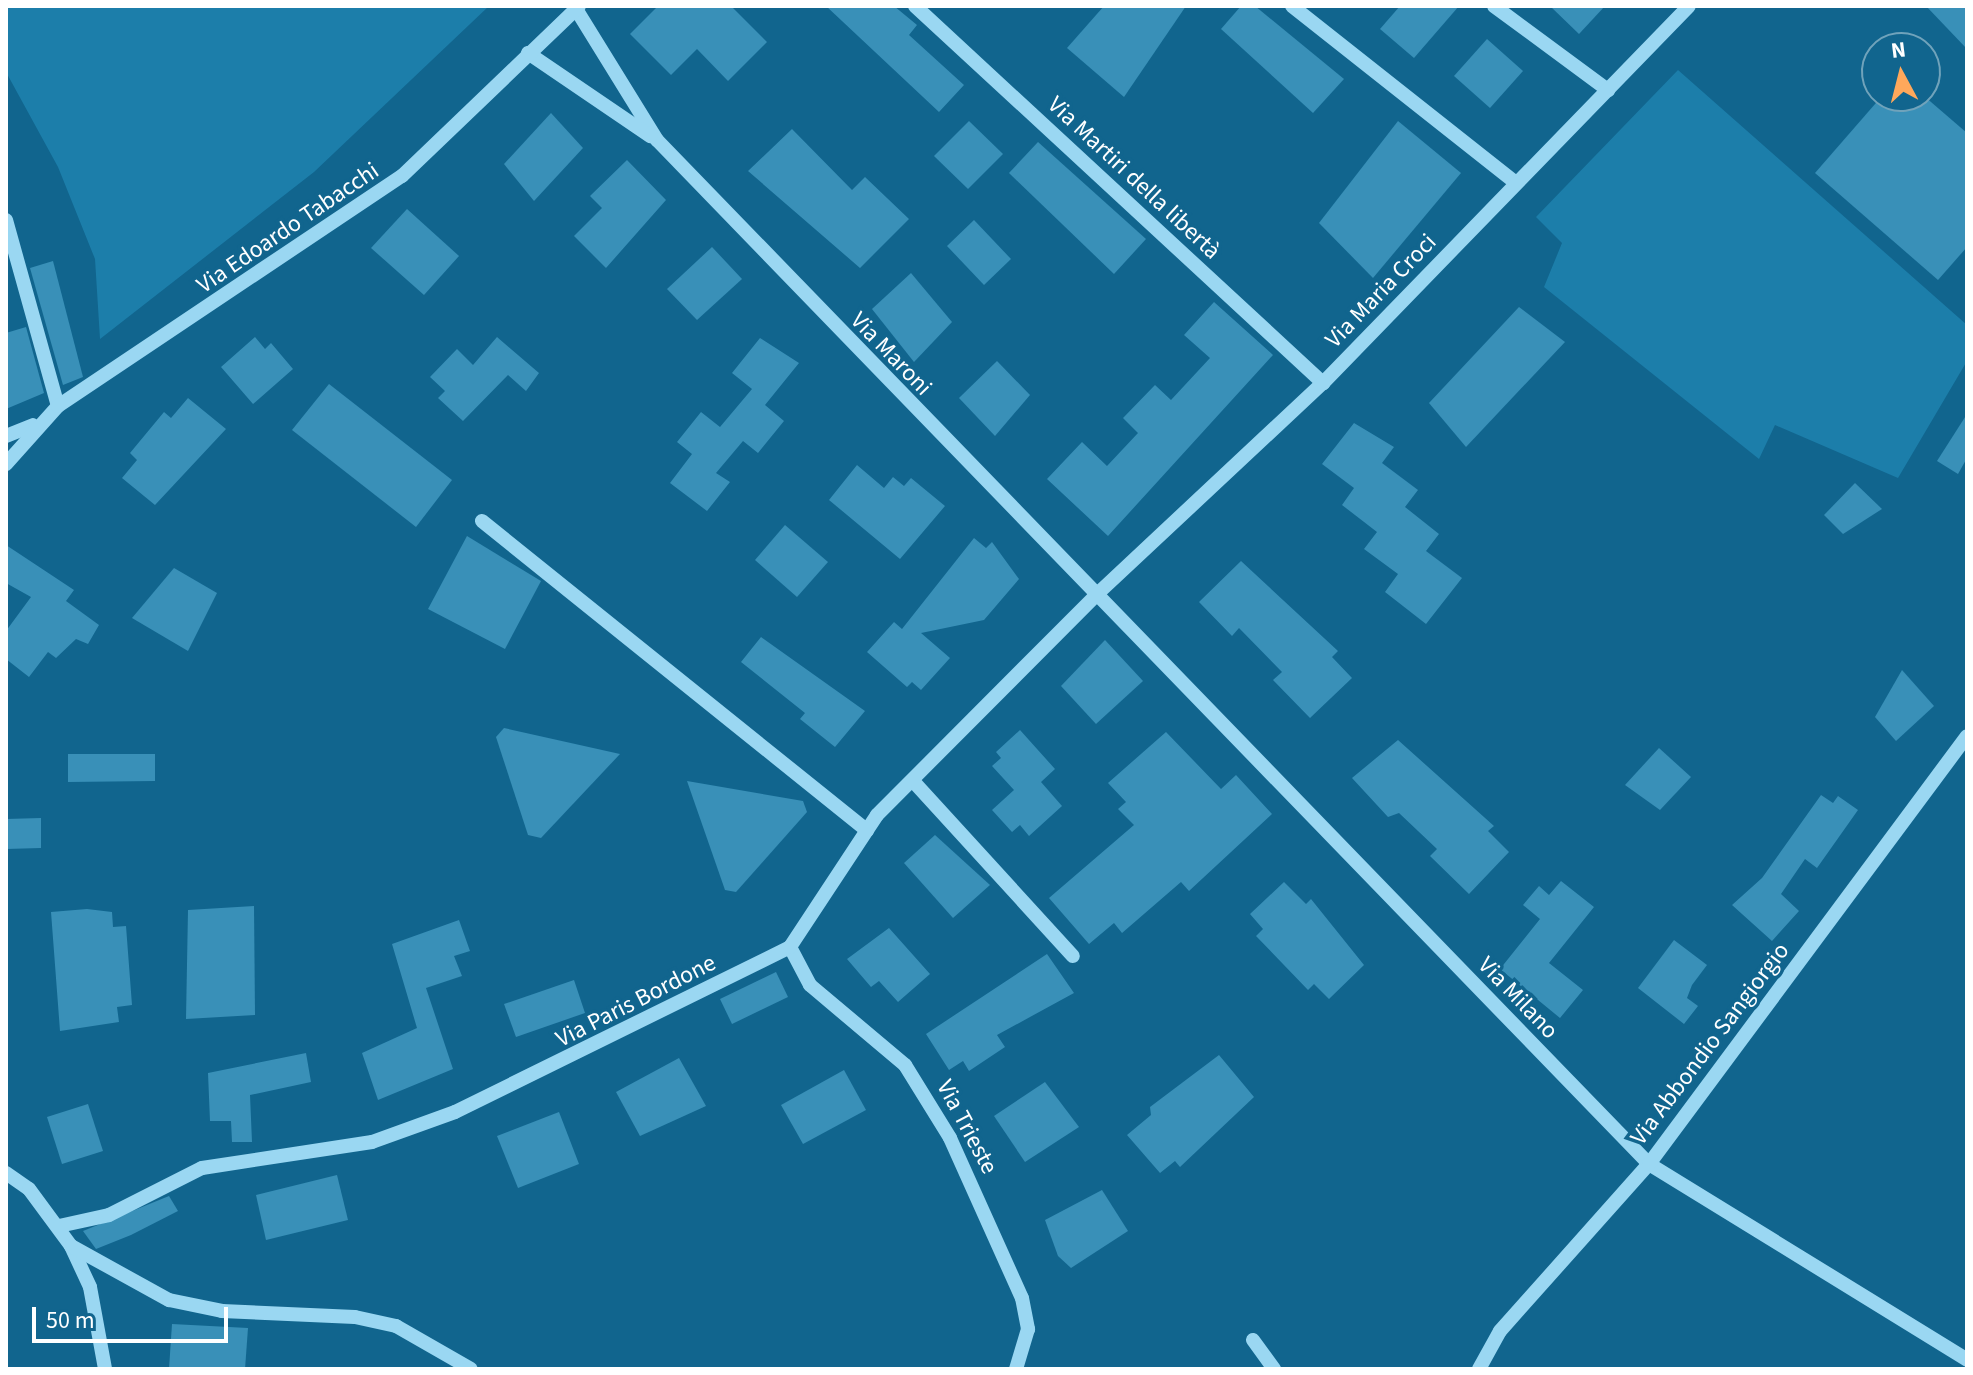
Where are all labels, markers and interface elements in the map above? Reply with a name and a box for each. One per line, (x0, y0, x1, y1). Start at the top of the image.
north arrow (1861, 32, 1941, 112)
text: N (1889, 33, 1908, 67)
street label: Via Martiri della libertà (1042, 91, 1226, 265)
street label: Via Edoardo Tabacchi (191, 156, 385, 300)
street label: Via Maria Croci (1319, 228, 1443, 354)
street label: Via Maroni (844, 306, 938, 402)
street label: Via Abbondio Sangiorgio (1624, 937, 1796, 1151)
street label: Via Paris Bordone (551, 948, 721, 1054)
street label: Via Milano (1472, 951, 1564, 1045)
street label: Via Trieste (930, 1075, 1004, 1179)
scale bar (36, 1291, 232, 1341)
text: 50 m (46, 1303, 95, 1338)

